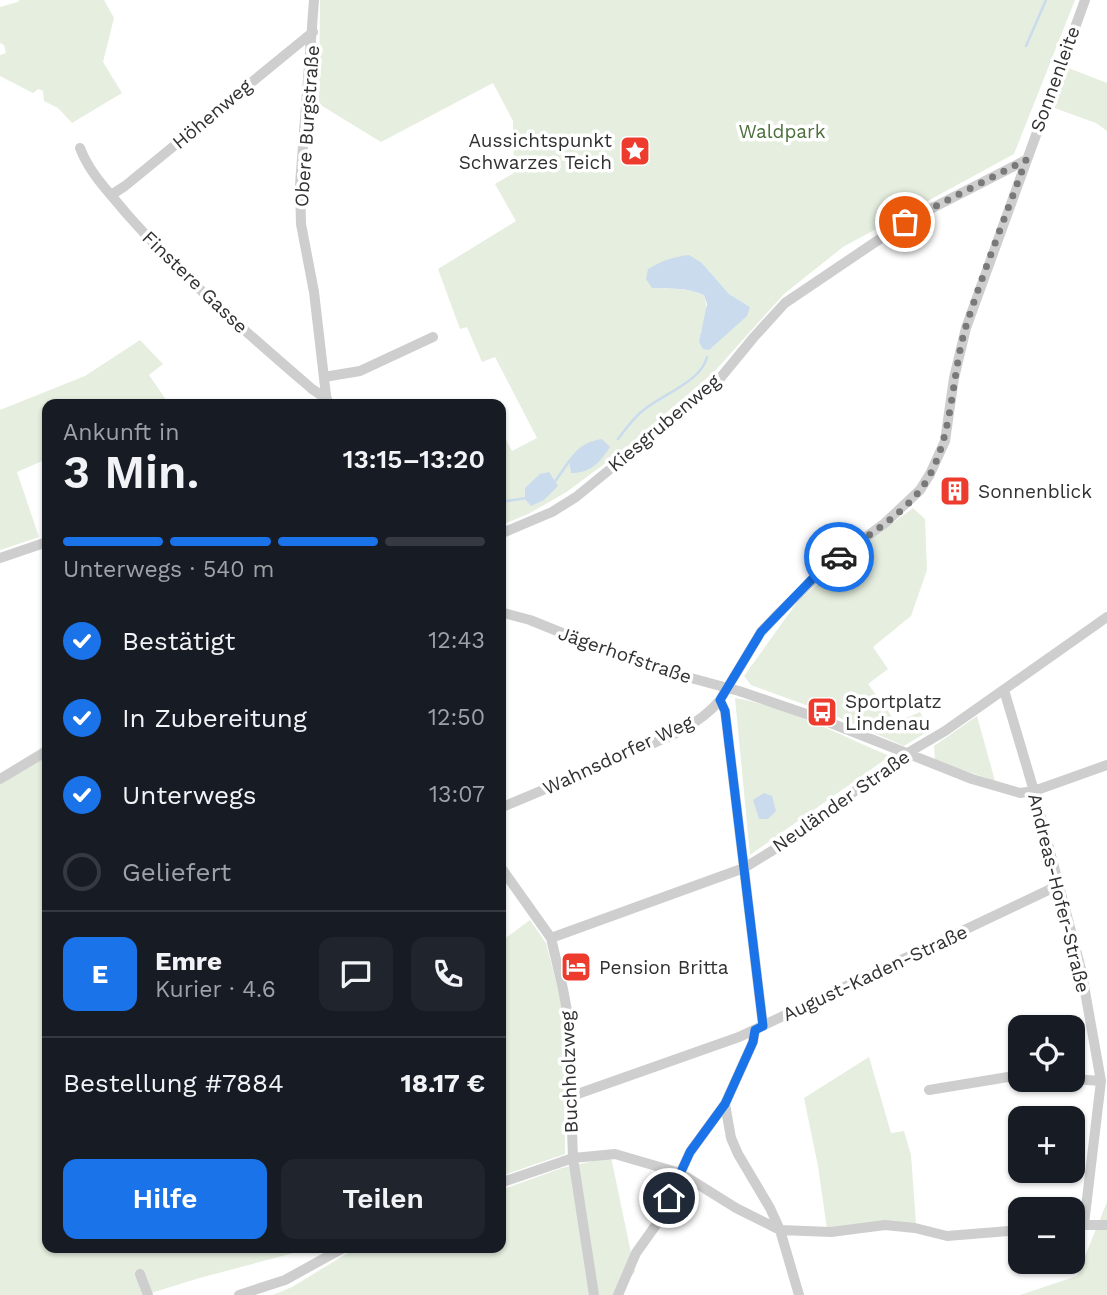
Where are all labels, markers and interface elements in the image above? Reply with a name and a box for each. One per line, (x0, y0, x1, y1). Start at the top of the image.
street label: Sonnenleite (1025, 23, 1085, 135)
street label: Obere Burgstraße (290, 44, 324, 208)
street label: Höhenweg (168, 74, 257, 154)
park label: Waldpark (738, 120, 826, 143)
place label: Aussichtspunkt Schwarzes Teich (459, 129, 612, 174)
place icon: Aussichtspunkt Schwarzes Teich (618, 134, 652, 168)
pin (875, 192, 935, 252)
icon: bag (886, 203, 924, 241)
street label: Finstere Gasse (137, 226, 253, 338)
street label: Kiesgrubenweg (603, 369, 725, 477)
text: Ankunft in (63, 419, 179, 446)
text: 13:15–13:20 (343, 444, 485, 474)
text: 3 Min. (63, 445, 199, 499)
building icon: Sonnenblick (938, 474, 972, 508)
place label: Sonnenblick (978, 480, 1092, 503)
courier (804, 522, 874, 592)
icon: car (820, 538, 858, 576)
text: Unterwegs · 540 m (63, 556, 274, 583)
street label: Jägerhofstraße (555, 621, 695, 689)
icon: check (63, 622, 101, 660)
text: Bestätigt (122, 626, 235, 656)
text: 12:43 (428, 627, 485, 654)
place label: Sportplatz Lindenau (845, 690, 942, 735)
bus stop icon: Sportplatz Lindenau (805, 695, 839, 729)
icon: check (63, 699, 101, 737)
text: In Zubereitung (122, 703, 307, 733)
text: 12:50 (428, 704, 485, 731)
street label: Wahnsdorfer Weg (539, 710, 698, 800)
street label: Neuländer Straße (768, 745, 914, 857)
icon: check (63, 776, 101, 814)
text: Unterwegs (122, 780, 257, 810)
text: 13:07 (429, 781, 485, 808)
street label: Andreas-Hofer-Straße (1023, 791, 1095, 995)
text: Geliefert (122, 857, 231, 887)
street label: August-Kaden-Straße (779, 920, 971, 1026)
button: chat (319, 937, 393, 1011)
button: phone (411, 937, 485, 1011)
text: Emre (155, 946, 222, 976)
hotel icon: Pension Britta (559, 950, 593, 984)
place label: Pension Britta (599, 956, 729, 979)
text: E (92, 959, 108, 989)
text: Kurier · 4.6 (155, 976, 276, 1003)
street label: Buchholzweg (555, 1010, 583, 1134)
map controls (1008, 1015, 1085, 1274)
button: locate (1008, 1015, 1085, 1092)
text: Bestellung #7884 (63, 1068, 284, 1098)
text: 18.17 € (401, 1068, 485, 1098)
button: + (1008, 1106, 1085, 1183)
button: Hilfe (63, 1159, 267, 1239)
button: Teilen (281, 1159, 485, 1239)
pin (639, 1168, 699, 1228)
icon: home (650, 1179, 688, 1217)
button: − (1008, 1197, 1085, 1274)

